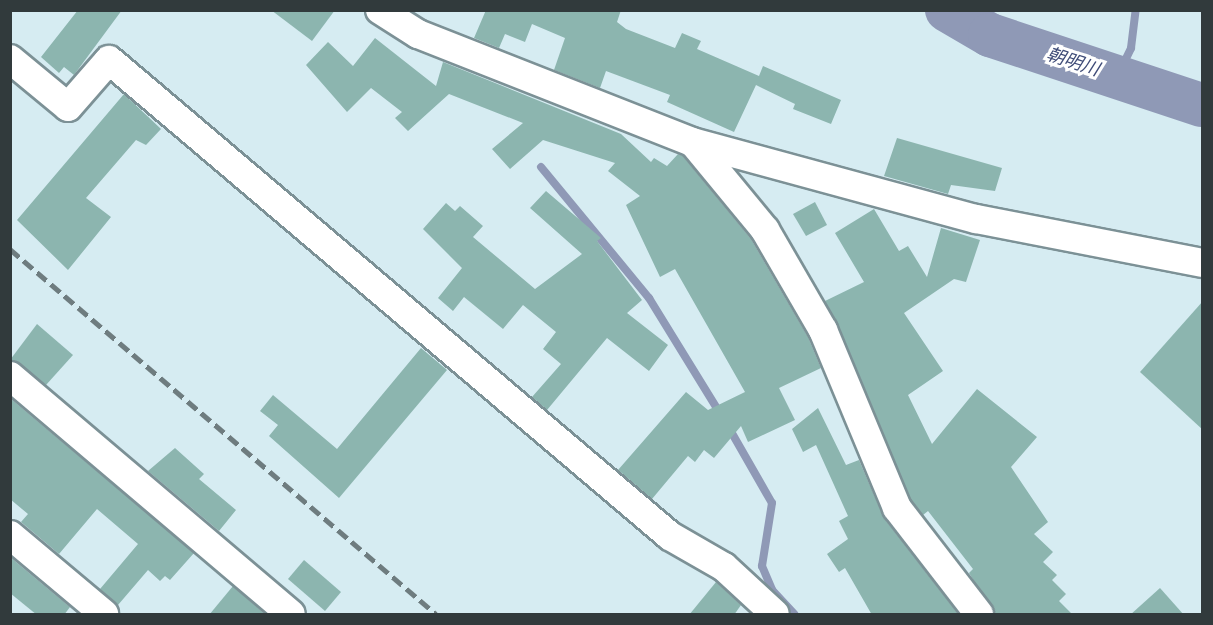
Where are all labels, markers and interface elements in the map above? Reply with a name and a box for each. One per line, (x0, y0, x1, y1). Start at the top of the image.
water label: 朝明川 (1044, 43, 1102, 81)

